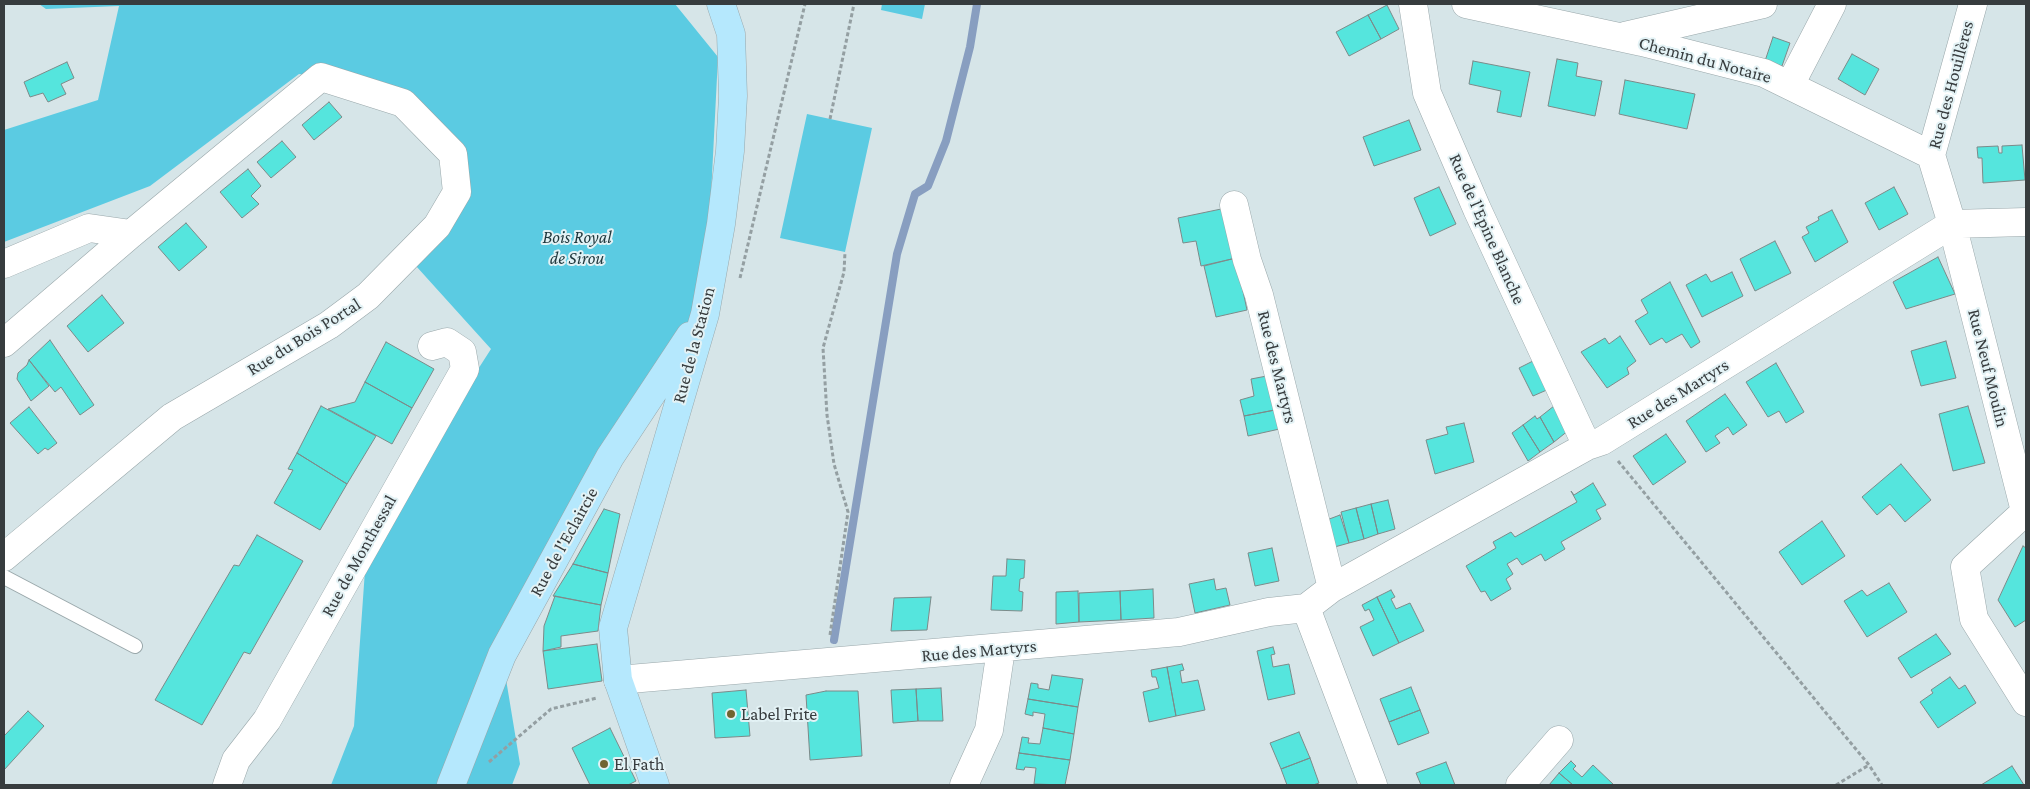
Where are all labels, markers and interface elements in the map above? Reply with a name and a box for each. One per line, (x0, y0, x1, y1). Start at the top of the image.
street label: Rue des Houillères (1924, 19, 1978, 151)
street label: Chemin du Notaire (1636, 32, 1774, 88)
street label: Rue de l'Epine Blanche (1444, 150, 1530, 308)
park label: Bois Royal de Sirou (542, 226, 612, 268)
street label: Rue de la Station (668, 284, 720, 406)
street label: Rue du Bois Portal (243, 293, 365, 381)
street label: Rue Neuf Moulin (1963, 307, 2013, 429)
street label: Rue des Martyrs (1253, 308, 1301, 426)
street label: Rue des Martyrs (1623, 354, 1733, 434)
street label: Rue de l'Eclaircie (525, 484, 603, 600)
street label: Rue de Monthessal (317, 491, 401, 621)
street label: Rue des Martyrs (920, 635, 1038, 667)
place label: Label Frite (741, 703, 817, 725)
marker: Label Frite (725, 708, 737, 720)
place label: El Fath (614, 753, 664, 775)
marker: El Fath (598, 758, 610, 770)

